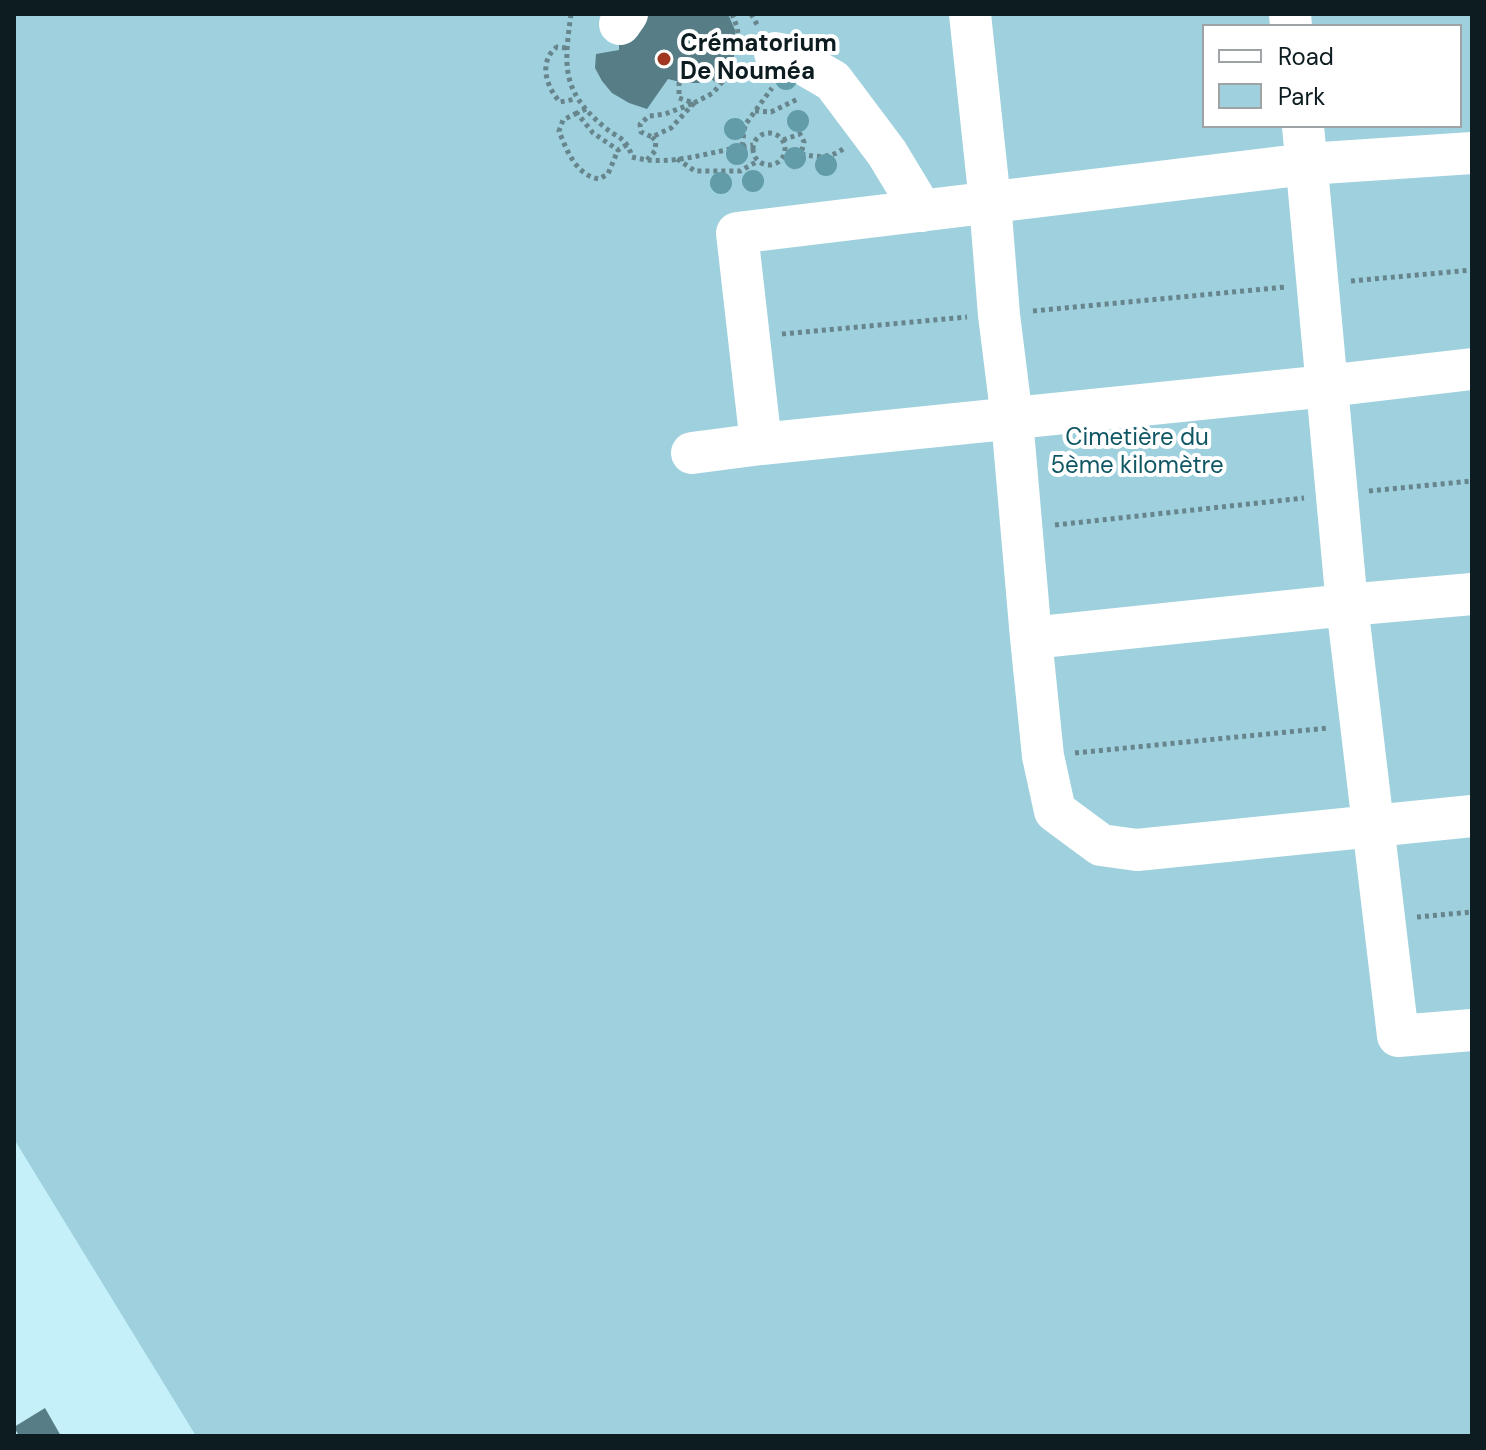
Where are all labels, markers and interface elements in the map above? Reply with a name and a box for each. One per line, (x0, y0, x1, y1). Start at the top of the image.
legend (1202, 24, 1462, 128)
place label: Crématorium De Nouméa (680, 31, 837, 87)
text: Road (1278, 41, 1334, 72)
marker: Crématorium De Nouméa (655, 50, 673, 68)
text: Park (1278, 81, 1325, 112)
park label: Cimetière du 5ème kilomètre (1050, 425, 1224, 481)

